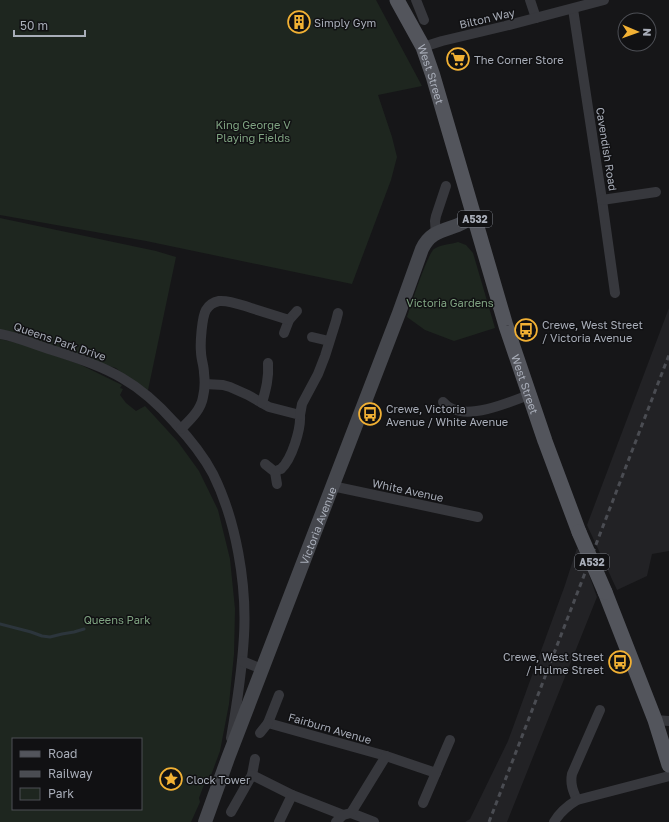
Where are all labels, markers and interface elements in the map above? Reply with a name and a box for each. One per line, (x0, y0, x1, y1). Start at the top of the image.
street label: Bilton Way (458, 5, 516, 31)
building icon: Simply Gym (286, 9, 312, 35)
scale bar (14, 12, 85, 38)
north arrow (617, 12, 657, 52)
place label: Simply Gym (314, 16, 376, 29)
text: 50 m (20, 18, 48, 33)
text: N (641, 28, 654, 37)
street label: West Street (416, 42, 447, 105)
supermarket icon: The Corner Store (445, 46, 471, 72)
place label: The Corner Store (474, 53, 564, 66)
street label: Cavendish Road (594, 106, 620, 192)
park label: King George V Playing Fields (216, 118, 291, 144)
road number: A532 (458, 211, 492, 227)
park label: Victoria Gardens (406, 296, 494, 309)
bus stop icon: Crewe, West Street / Victoria Avenue (513, 317, 539, 343)
place label: Crewe, West Street / Victoria Avenue (542, 318, 643, 344)
street label: Queens Park Drive (12, 319, 108, 363)
street label: West Street (510, 352, 542, 415)
bus stop icon: Crewe, Victoria Avenue / White Avenue (357, 401, 383, 427)
place label: Crewe, Victoria Avenue / White Avenue (386, 402, 508, 428)
street label: White Avenue (371, 476, 445, 504)
street label: Victoria Avenue (296, 485, 338, 566)
road number: A532 (575, 554, 609, 570)
park label: Queens Park (84, 613, 150, 626)
bus stop icon: Crewe, West Street / Hulme Street (607, 649, 633, 675)
place label: Crewe, West Street / Hulme Street (503, 650, 604, 676)
street label: Fairburn Avenue (287, 710, 373, 746)
legend (12, 738, 142, 810)
text: Road (48, 746, 77, 761)
text: Railway (48, 766, 93, 781)
place icon: Clock Tower (158, 766, 184, 792)
place label: Clock Tower (186, 773, 251, 786)
text: Park (48, 786, 74, 801)

